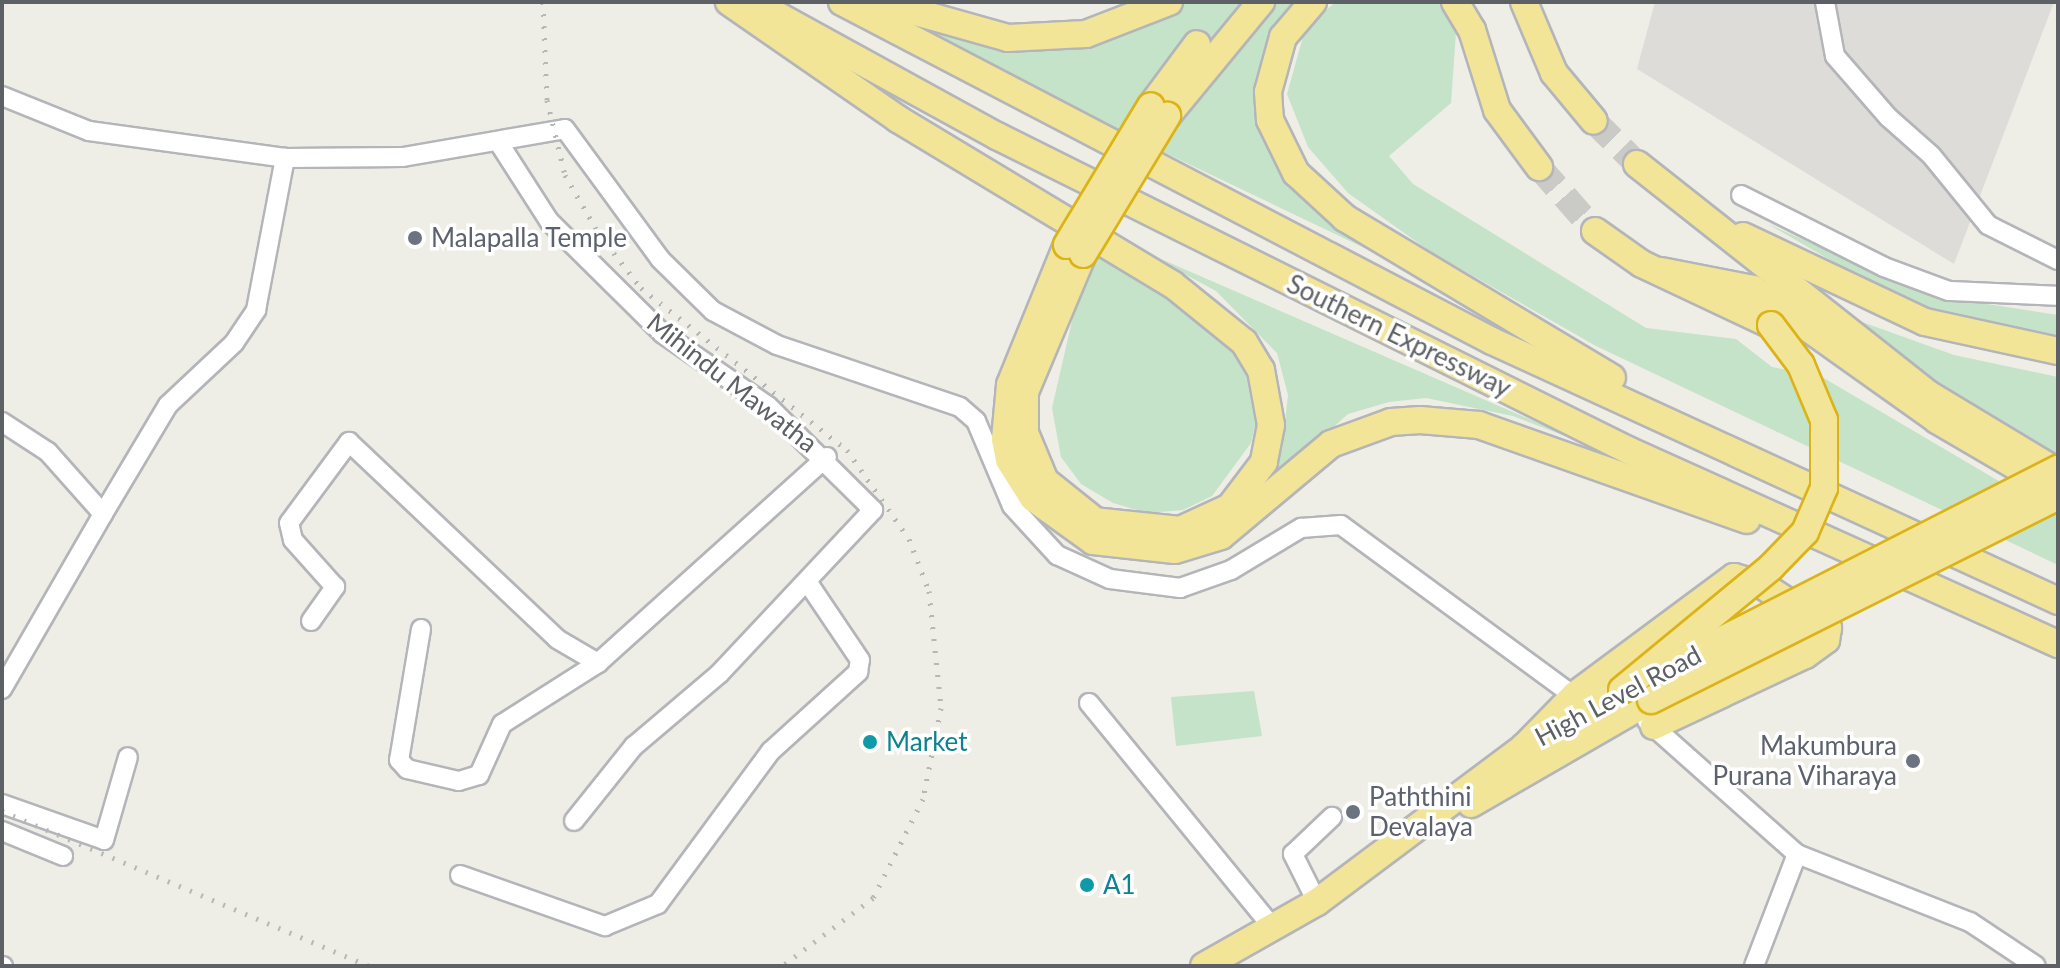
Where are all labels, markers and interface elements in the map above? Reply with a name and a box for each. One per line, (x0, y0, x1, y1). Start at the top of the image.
place label: Malapalla Temple (431, 222, 628, 254)
marker: Malapalla Temple (406, 229, 424, 247)
street label: Southern Expressway (1282, 268, 1516, 404)
street label: Mihindu Mawatha (641, 307, 823, 459)
street label: High Level Road (1530, 639, 1706, 753)
place label: Market (886, 726, 968, 758)
place label: Makumbura Purana Viharaya (1712, 730, 1897, 792)
marker: Market (861, 733, 879, 751)
marker: Makumbura Purana Viharaya (1904, 752, 1922, 770)
place label: Paththini Devalaya (1369, 781, 1473, 842)
marker: Paththini Devalaya (1344, 803, 1362, 821)
place label: A1 (1103, 869, 1136, 901)
marker: A1 (1078, 876, 1096, 894)

